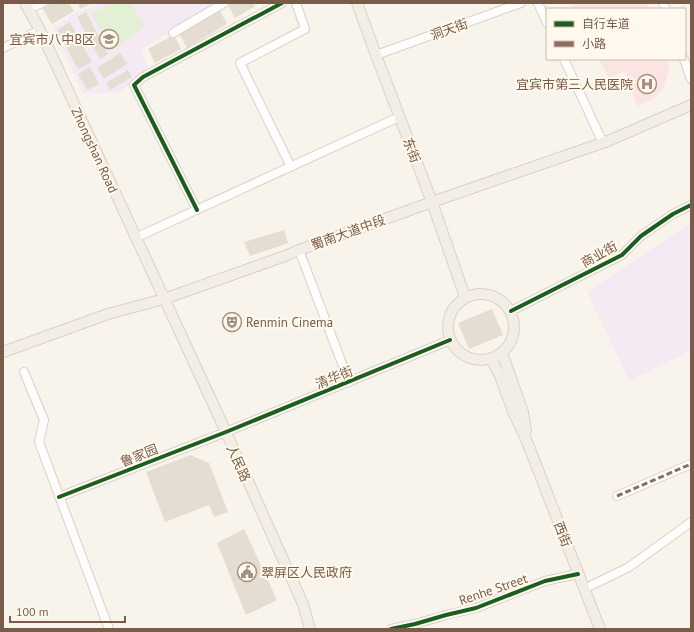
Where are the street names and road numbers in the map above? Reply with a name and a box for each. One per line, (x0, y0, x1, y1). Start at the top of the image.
street label: 洞天街 (428, 15, 470, 44)
street label: Zhongshan Road (67, 105, 122, 196)
street label: 东街 (399, 135, 424, 165)
street label: 蜀南大道中段 (309, 211, 388, 254)
street label: 商业街 (578, 238, 620, 271)
street label: 清华街 (313, 362, 355, 393)
street label: 鲁家园 (118, 441, 160, 470)
street label: 人民路 (223, 442, 254, 484)
street label: 西街 (550, 519, 575, 549)
street label: Renhe Street (457, 570, 530, 609)

